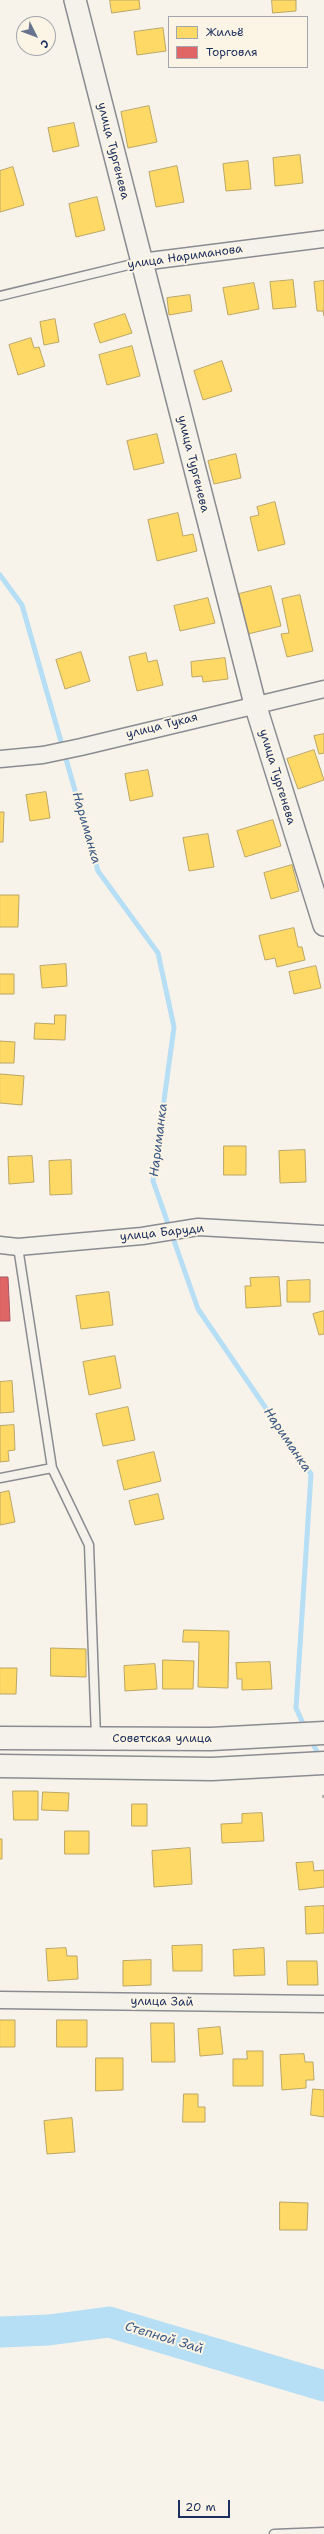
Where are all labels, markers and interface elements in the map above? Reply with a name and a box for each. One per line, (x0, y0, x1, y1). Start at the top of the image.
north arrow (16, 16, 56, 56)
legend (168, 16, 308, 68)
text: Жильё (206, 24, 244, 40)
text: С (37, 36, 52, 51)
text: Торговля (206, 44, 258, 60)
street label: улица Тургенева (94, 101, 132, 201)
street label: улица Нариманова (127, 242, 243, 272)
street label: улица Тургенева (174, 414, 212, 514)
street label: улица Тукая (125, 710, 199, 742)
street label: улица Тургенева (256, 727, 298, 827)
water label: Нариманка (68, 790, 104, 866)
water label: Нариманка (147, 1102, 171, 1178)
street label: улица Баруди (119, 1221, 205, 1245)
water label: Нариманка (260, 1405, 314, 1475)
street label: Советская улица (112, 1732, 212, 1746)
street label: улица Зай (131, 1994, 193, 2010)
water label: Степной Зай (123, 2319, 205, 2357)
scale bar (180, 2492, 232, 2518)
text: 20 m (185, 2499, 216, 2515)

